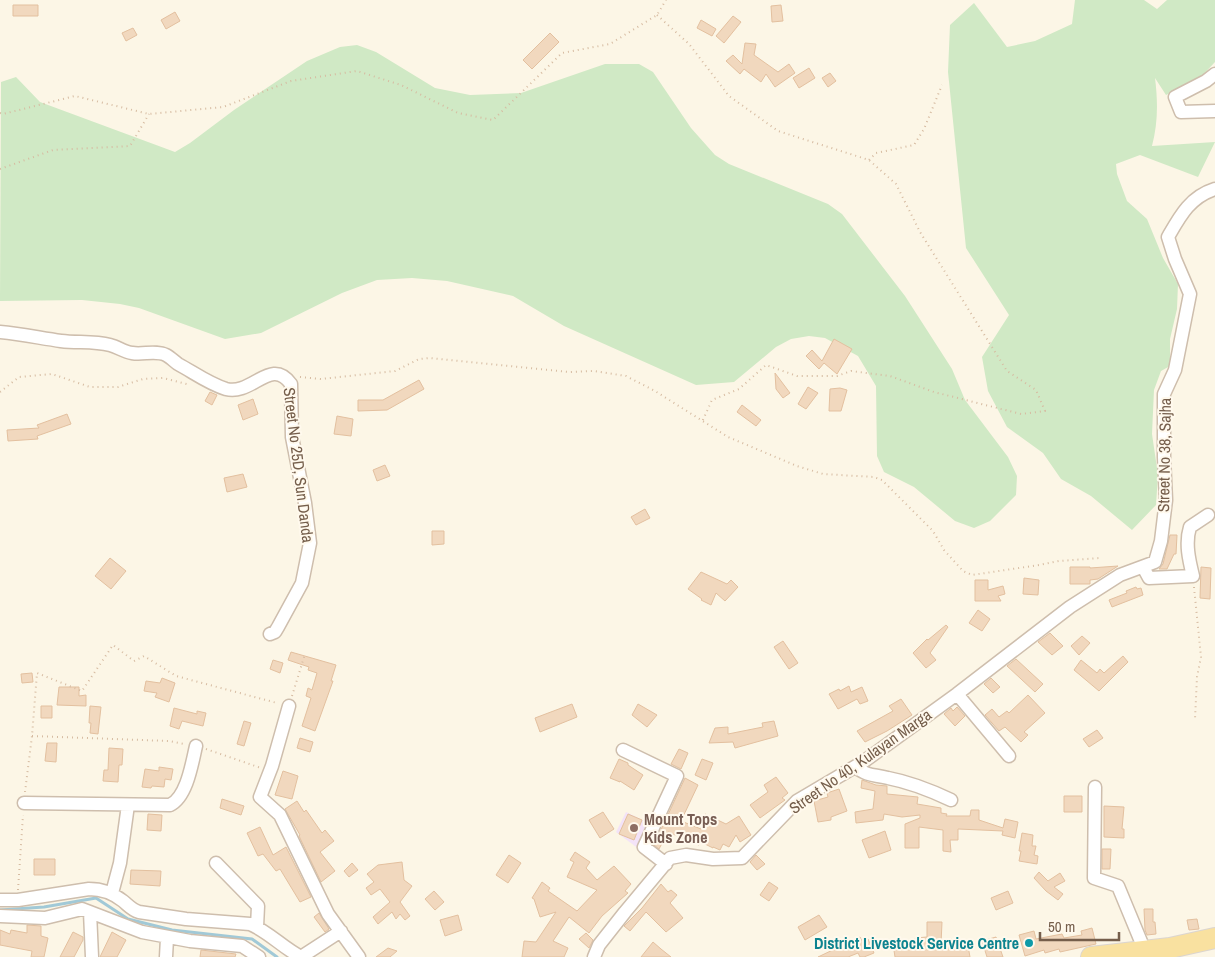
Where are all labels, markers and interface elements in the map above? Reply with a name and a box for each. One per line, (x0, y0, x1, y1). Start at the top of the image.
street label: Street No 25D, Sun Danda (279, 386, 320, 544)
street label: Street No 38, Sajha (1152, 397, 1176, 512)
street label: Street No 40, Kulayan Marga (784, 703, 936, 819)
place label: Mount Tops Kids Zone (644, 808, 717, 848)
marker: Mount Tops Kids Zone (628, 822, 640, 834)
scale bar (1040, 910, 1119, 942)
text: 50 m (1048, 916, 1075, 937)
place label: District Livestock Service Centre (814, 932, 1019, 954)
marker: District Livestock Service Centre (1023, 937, 1035, 949)

